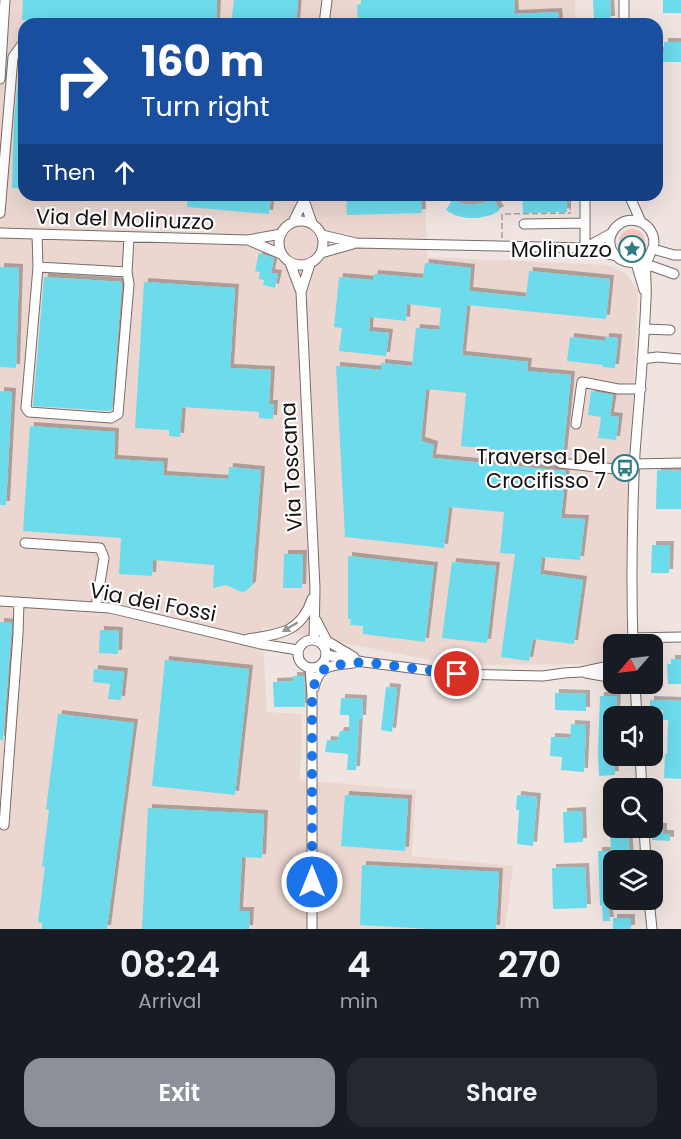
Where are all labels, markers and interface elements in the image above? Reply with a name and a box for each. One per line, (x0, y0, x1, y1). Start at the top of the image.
text: 160 m (141, 32, 264, 91)
icon: right (42, 42, 120, 120)
text: Turn right (141, 88, 270, 125)
icon: ahead (108, 156, 141, 189)
text: Then (42, 157, 96, 188)
street label: Via del Molinuzzo (35, 201, 215, 237)
place icon: Molinuzzo (617, 234, 647, 264)
place label: Molinuzzo (511, 235, 612, 264)
street label: Via Toscana (273, 402, 309, 532)
place label: Traversa Del Crocifisso 7 (476, 442, 606, 495)
bus stop icon: Traversa Del Crocifisso 7 (610, 453, 640, 483)
street label: Via dei Fossi (87, 576, 219, 628)
one-way arrow (282, 622, 299, 633)
north arrow (603, 634, 663, 694)
map controls (603, 634, 663, 910)
pin (431, 648, 482, 699)
icon: arrive (440, 657, 473, 690)
button: sound (603, 706, 663, 766)
button: search (603, 778, 663, 838)
position arrow (280, 850, 344, 914)
button: layers (603, 850, 663, 910)
text: 08:24 (120, 939, 220, 990)
text: 4 (347, 939, 371, 990)
text: 270 (498, 939, 561, 990)
text: Arrival (138, 987, 201, 1015)
text: min (340, 987, 378, 1015)
text: m (519, 987, 540, 1015)
button: Exit (24, 1058, 335, 1127)
button: Share (347, 1058, 657, 1127)

